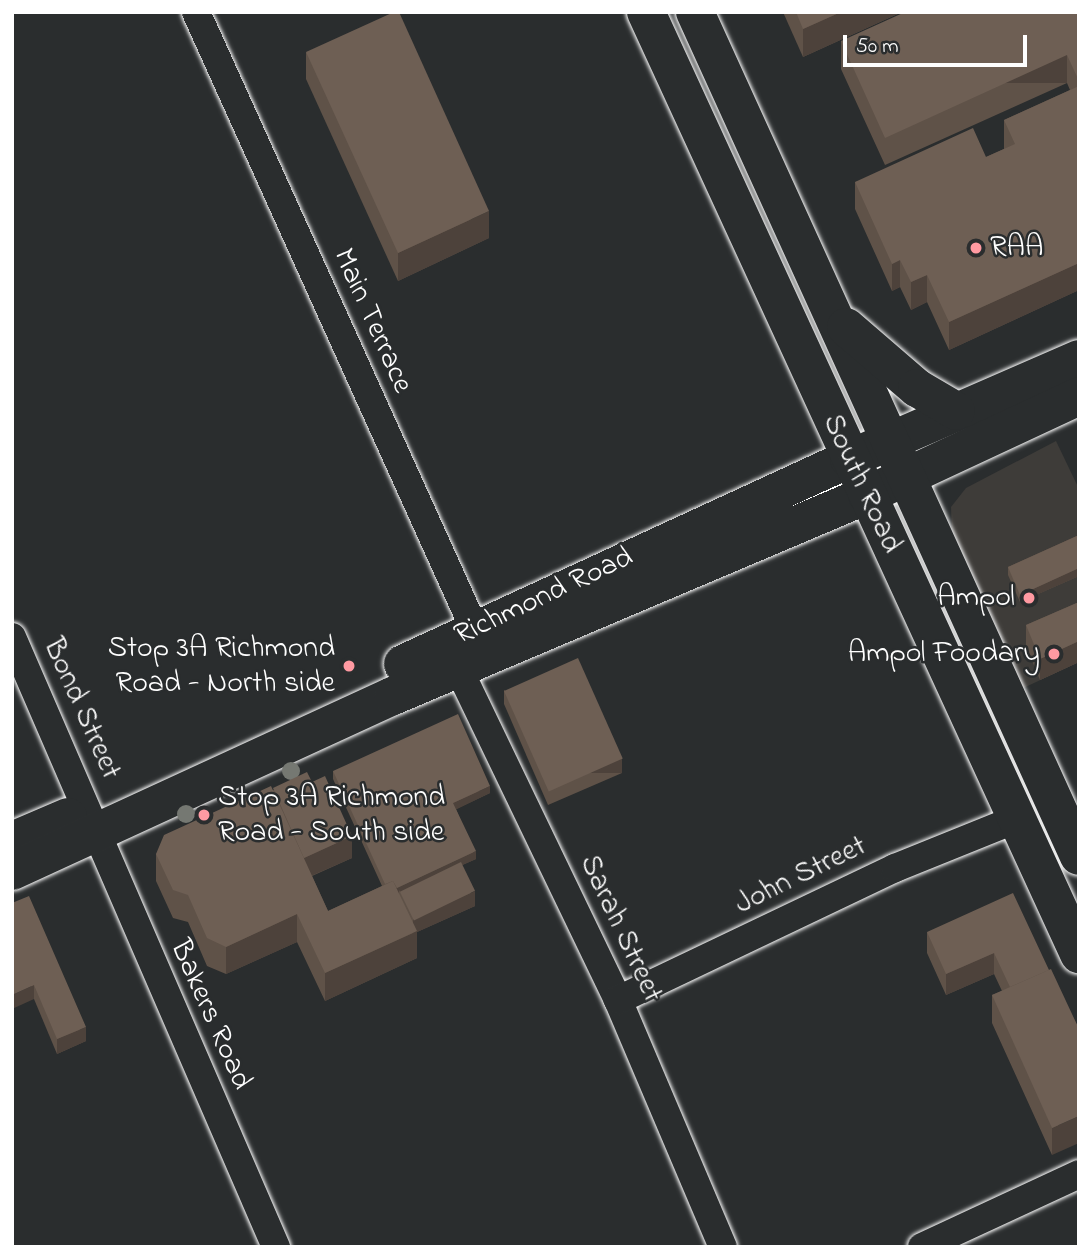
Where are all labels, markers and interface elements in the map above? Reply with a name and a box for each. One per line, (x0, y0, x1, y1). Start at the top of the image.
scale bar (846, 21, 1030, 65)
text: 50 m (856, 32, 899, 62)
place label: RAA (990, 230, 1044, 266)
marker: RAA (968, 240, 984, 256)
street label: Main Terrace (324, 243, 420, 399)
street label: South Road (813, 409, 909, 559)
street label: Richmond Road (449, 540, 639, 654)
place label: Ampol (937, 580, 1015, 616)
marker: Ampol (1021, 590, 1037, 606)
place label: Stop 3A Richmond Road - North side (108, 631, 335, 702)
street label: Bond Street (34, 633, 128, 785)
place label: Ampol Foodary (848, 636, 1040, 672)
marker: Ampol Foodary (1046, 646, 1062, 662)
marker: Stop 3A Richmond Road - North side (341, 658, 357, 674)
place label: Stop 3A Richmond Road - South side (218, 780, 445, 850)
marker: Stop 3A Richmond Road - South side (196, 807, 212, 823)
street label: John Street (730, 829, 872, 923)
street label: Sarah Street (570, 850, 670, 1008)
street label: Bakers Road (161, 934, 259, 1096)

